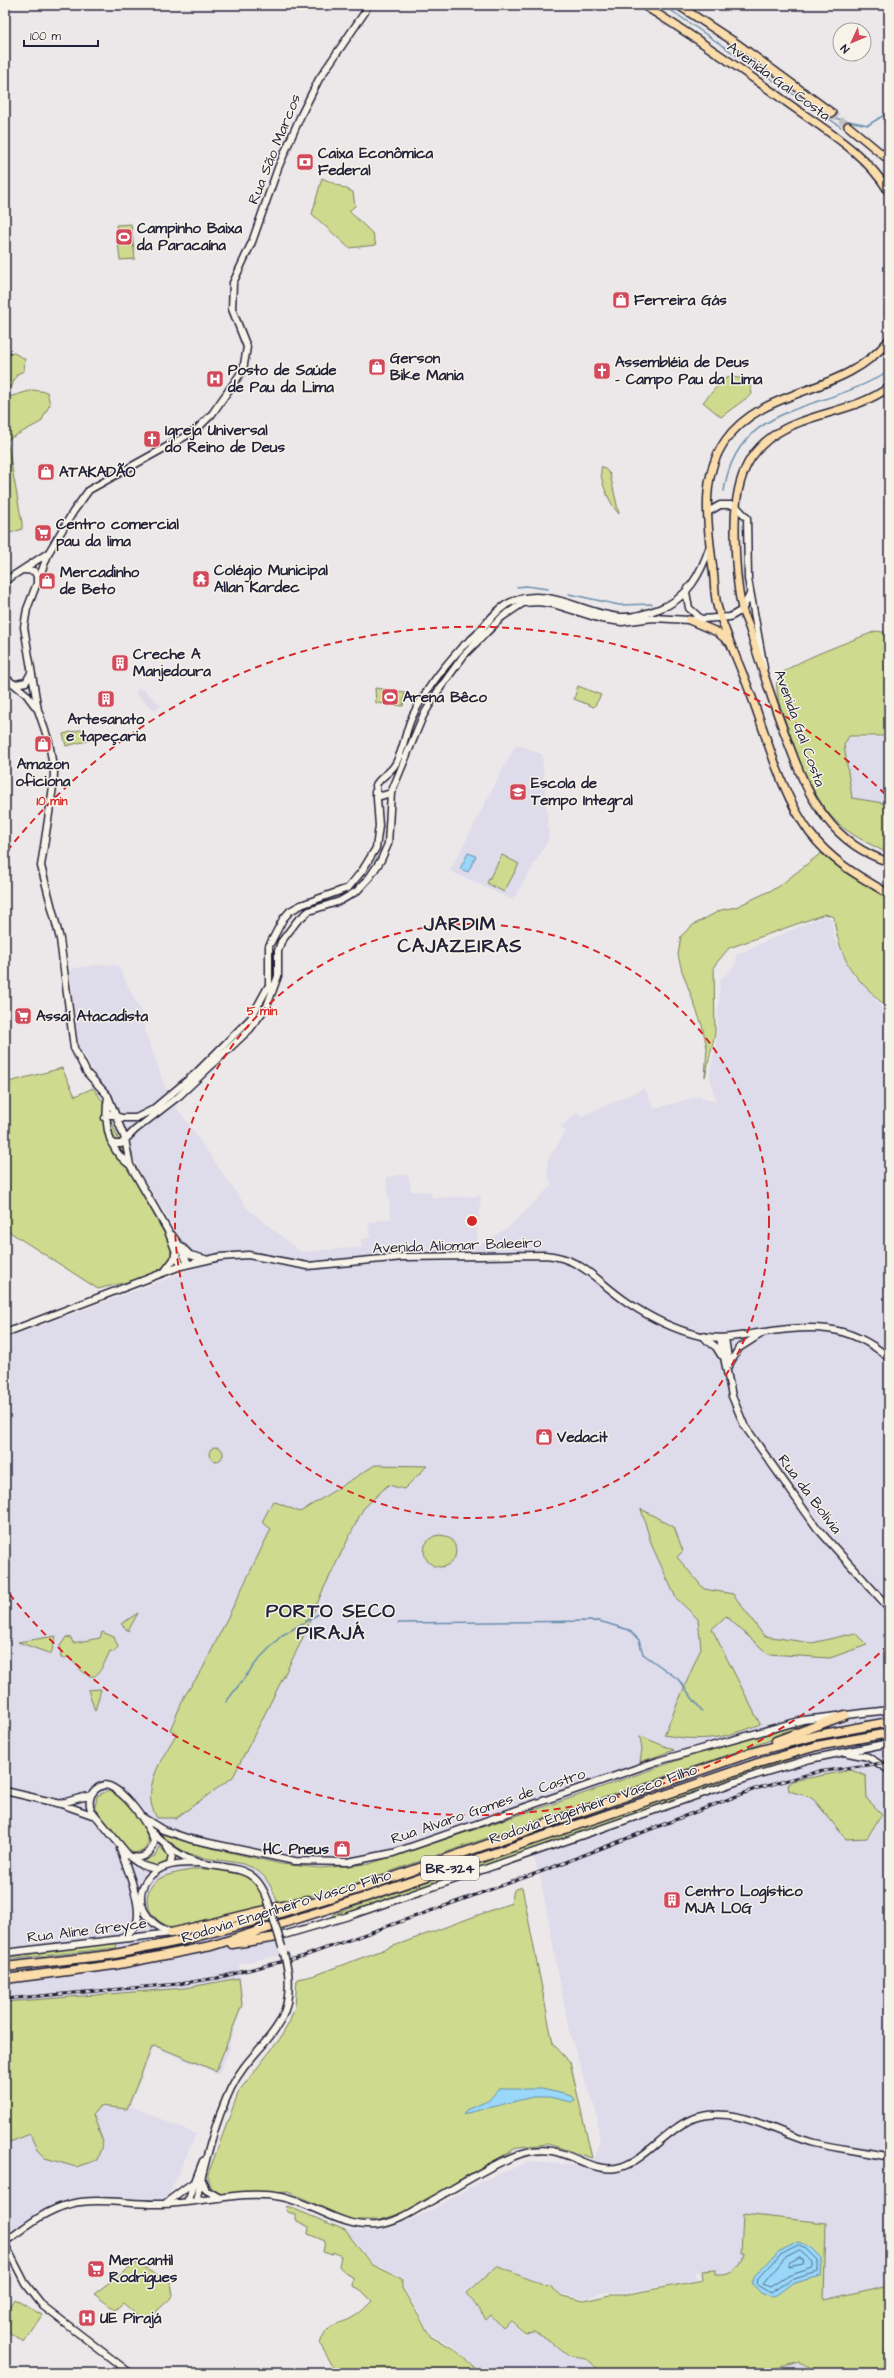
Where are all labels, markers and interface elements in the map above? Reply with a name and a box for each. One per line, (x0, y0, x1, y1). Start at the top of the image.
scale bar (24, 22, 98, 48)
north arrow (832, 22, 872, 62)
text: 100 m (30, 28, 61, 45)
street label: Avenida Gal Costa (723, 37, 835, 126)
text: N (837, 41, 853, 56)
street label: Rua São Marcos (243, 90, 306, 208)
place label: Caixa Econômica Federal (318, 143, 433, 181)
bank icon: Caixa Econômica Federal (295, 152, 315, 172)
place label: Campinho Baixa da Paracaína (136, 218, 243, 256)
sports icon: Campinho Baixa da Paracaína (114, 227, 134, 247)
shop icon: Ferreira Gás (611, 290, 631, 310)
place label: Ferreira Gás (634, 290, 727, 311)
place label: Gerson Bike Mania (390, 348, 464, 386)
place label: Assembléia de Deus - Campo Pau da Lima (615, 352, 763, 390)
shop icon: Gerson Bike Mania (367, 357, 387, 377)
place label: Posto de Saúde de Pau da Lima (227, 360, 337, 398)
church icon: Assembléia de Deus - Campo Pau da Lima (592, 361, 612, 381)
hospital icon: Posto de Saúde de Pau da Lima (205, 369, 225, 389)
place label: Igreja Universal do Reino de Deus (164, 420, 285, 458)
church icon: Igreja Universal do Reino de Deus (142, 429, 162, 449)
shop icon: ATAKADÃO (36, 462, 56, 482)
place label: ATAKADÃO (59, 462, 136, 483)
place label: Centro comercial pau da lima (56, 514, 179, 552)
supermarket icon: Centro comercial pau da lima (33, 523, 53, 543)
place label: Colégio Municipal Allan Kardec (214, 560, 329, 598)
place label: Mercadinho de Beto (59, 562, 140, 600)
temple icon: Colégio Municipal Allan Kardec (191, 569, 211, 589)
shop icon: Mercadinho de Beto (37, 571, 57, 591)
place label: Creche A Manjedoura (133, 644, 211, 682)
building icon: Creche A Manjedoura (110, 653, 130, 673)
street label: Avenida Gal Costa (769, 667, 831, 790)
sports icon: Arena Bêco (380, 687, 400, 707)
place label: Arena Bêco (403, 687, 487, 708)
building icon: Artesanato e tapeçaria (96, 689, 116, 709)
place label: Artesanato e tapeçaria (66, 709, 146, 747)
shop icon: Amazon oficiona (33, 734, 53, 754)
place label: Amazon oficiona (16, 754, 71, 792)
place label: Escola de Tempo Integral (530, 773, 634, 813)
school or university icon: Escola de Tempo Integral (508, 782, 528, 802)
text: 10 min (36, 793, 68, 810)
district label: JARDIM CAJAZEIRAS (398, 911, 522, 960)
text: 5 min (247, 1003, 277, 1020)
supermarket icon: Assaí Atacadista (13, 1006, 33, 1026)
place label: Assaí Atacadista (36, 1006, 149, 1027)
centre of rings (465, 1214, 479, 1228)
street label: Avenida Aliomar Baleeiro (372, 1232, 542, 1259)
shop icon: Vedacit (534, 1427, 554, 1447)
place label: Vedacit (556, 1427, 609, 1448)
street label: Rua da Bolívia (773, 1450, 847, 1539)
district label: PORTO SECO PIRAJÁ (266, 1598, 396, 1647)
street label: Rodovia Engenheiro Vasco Filho (486, 1759, 701, 1851)
street label: Rua Alvaro Gomes de Castro (388, 1763, 589, 1850)
place label: HC Pneus (263, 1839, 329, 1860)
shop icon: HC Pneus (332, 1839, 352, 1859)
road number: BR-324 (421, 1856, 479, 1880)
street label: Rodovia Engenheiro Vasco Filho (179, 1864, 395, 1949)
place label: Centro Logístico MJA LOG (685, 1881, 803, 1919)
building icon: Centro Logístico MJA LOG (662, 1890, 682, 1910)
street label: Rua Aline Greyce (26, 1913, 148, 1949)
place label: Mercantil Rodrigues (109, 2250, 178, 2290)
supermarket icon: Mercantil Rodrigues (86, 2259, 106, 2279)
hospital icon: UE Pirajá (77, 2308, 97, 2328)
place label: UE Pirajá (100, 2308, 162, 2329)

